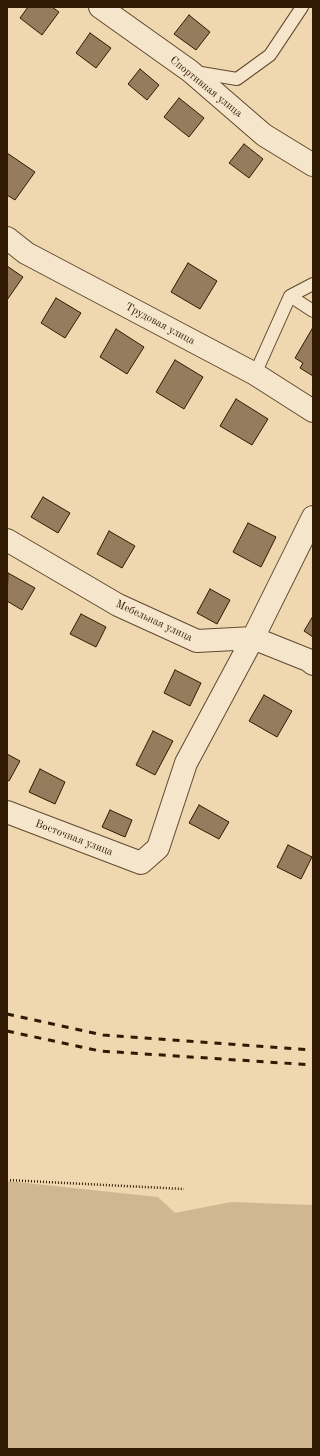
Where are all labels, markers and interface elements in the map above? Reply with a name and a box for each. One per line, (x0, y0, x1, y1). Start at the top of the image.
street label: Спортивная улица (167, 54, 245, 120)
street label: Трудовая улица (123, 300, 197, 348)
street label: Мебельная улица (113, 597, 195, 645)
street label: Восточная улица (33, 817, 115, 859)

